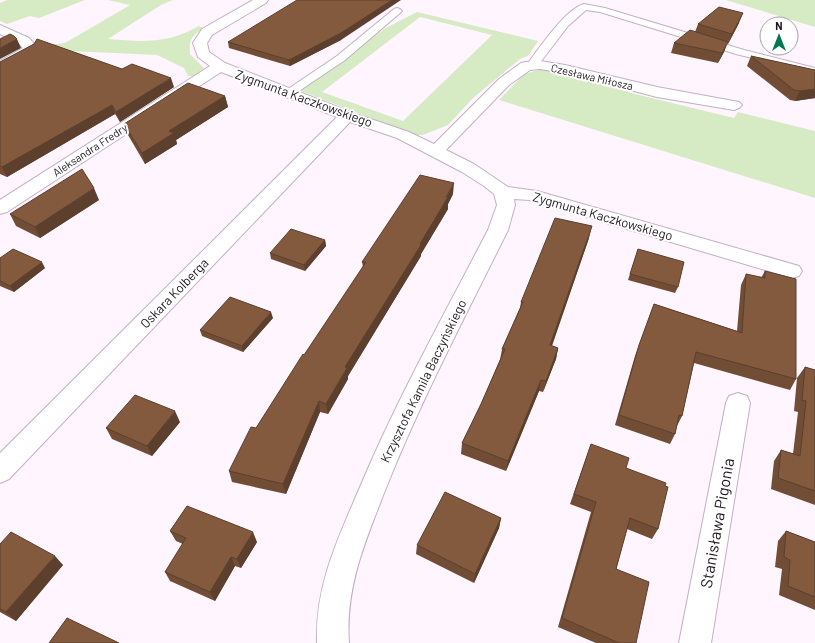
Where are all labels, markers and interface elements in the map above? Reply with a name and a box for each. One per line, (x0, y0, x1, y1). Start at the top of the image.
north arrow (759, 16, 799, 56)
text: N (775, 19, 783, 32)
street label: Czesława Miłosza (550, 61, 634, 92)
street label: Zygmunta Kaczkowskiego (233, 66, 375, 130)
street label: Aleksandra Fredry (50, 121, 130, 179)
street label: Zygmunta Kaczkowskiego (531, 188, 675, 244)
street label: Oskara Kolberga (137, 255, 211, 331)
street label: Krzysztofa Kamila Baczyńskiego (376, 297, 470, 465)
street label: Stanisława Pigonia (696, 456, 737, 589)

